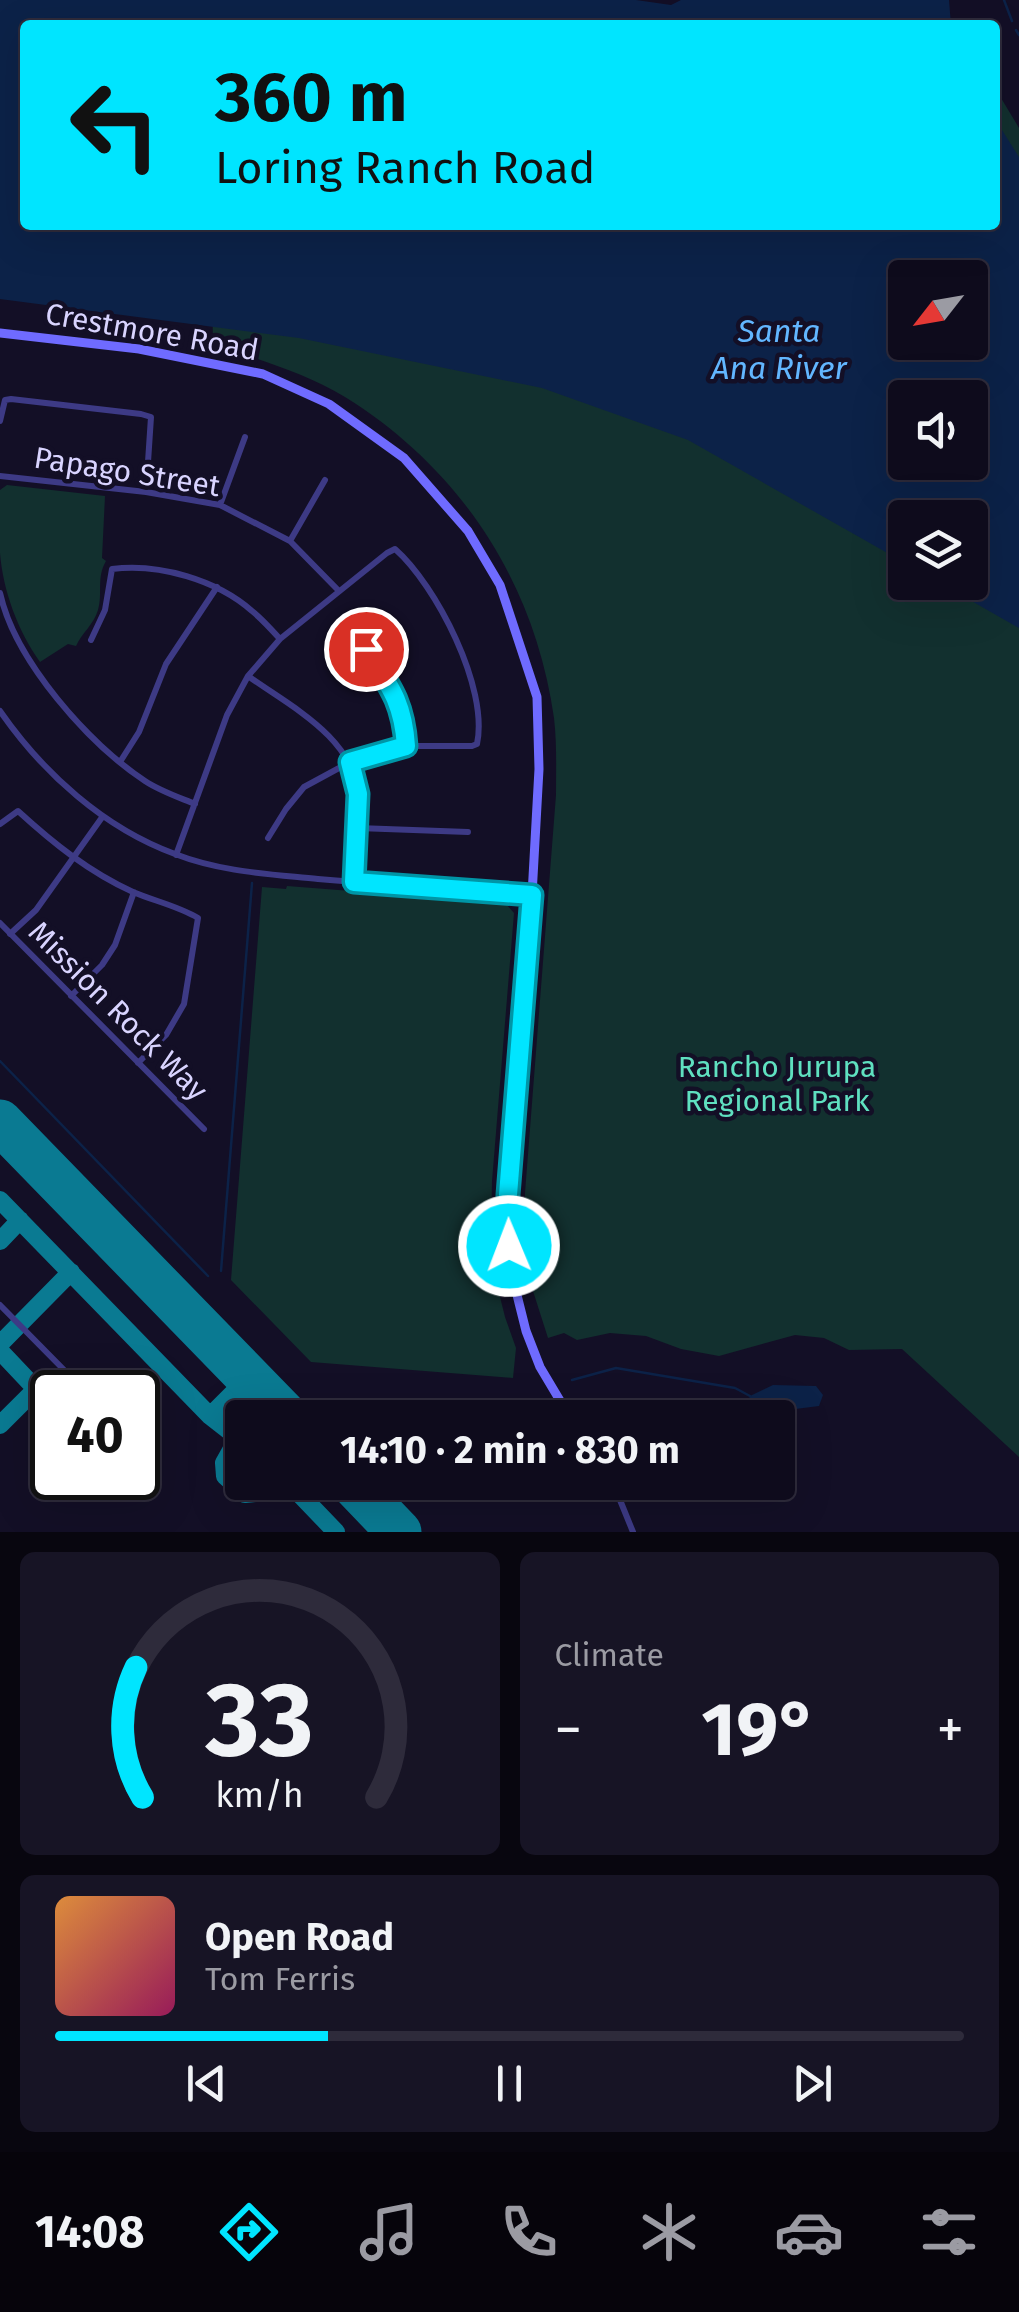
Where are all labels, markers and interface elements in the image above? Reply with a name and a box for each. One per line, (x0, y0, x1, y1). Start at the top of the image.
text: 360 m (215, 56, 408, 140)
icon: left (50, 60, 180, 190)
text: Loring Ranch Road (215, 141, 596, 195)
north arrow (888, 260, 988, 360)
map controls (888, 260, 988, 600)
street label: Crestmore Road (43, 296, 261, 368)
water label: Santa Ana River (709, 312, 849, 387)
button: sound (888, 380, 988, 480)
street label: Papago Street (32, 440, 223, 504)
button: layers (888, 500, 988, 600)
pin (324, 607, 409, 692)
icon: arrive (339, 622, 394, 677)
street label: Mission Rock Way (21, 914, 215, 1108)
park label: Rancho Jurupa Regional Park (678, 1049, 876, 1119)
position arrow (457, 1194, 561, 1298)
speed limit sign: 40 (30, 1370, 160, 1500)
text: 14:10 · 2 min · 830 m (340, 1427, 680, 1473)
text: Climate (555, 1636, 664, 1674)
text: 33 (205, 1658, 314, 1783)
text: 19° (701, 1685, 817, 1775)
text: − (555, 1697, 582, 1763)
text: + (937, 1697, 964, 1763)
text: km/h (216, 1774, 304, 1816)
text: Open Road (205, 1914, 394, 1960)
text: Tom Ferris (205, 1960, 355, 1998)
icon: previous (179, 2056, 234, 2111)
icon: pause (482, 2056, 537, 2111)
icon: next (785, 2056, 840, 2111)
icon: directions (214, 2197, 284, 2267)
icon: music (354, 2197, 424, 2267)
icon: phone (494, 2197, 564, 2267)
icon: climate (634, 2197, 704, 2267)
icon: car (774, 2197, 844, 2267)
icon: filters (914, 2197, 984, 2267)
text: 14:08 (35, 2205, 145, 2259)

